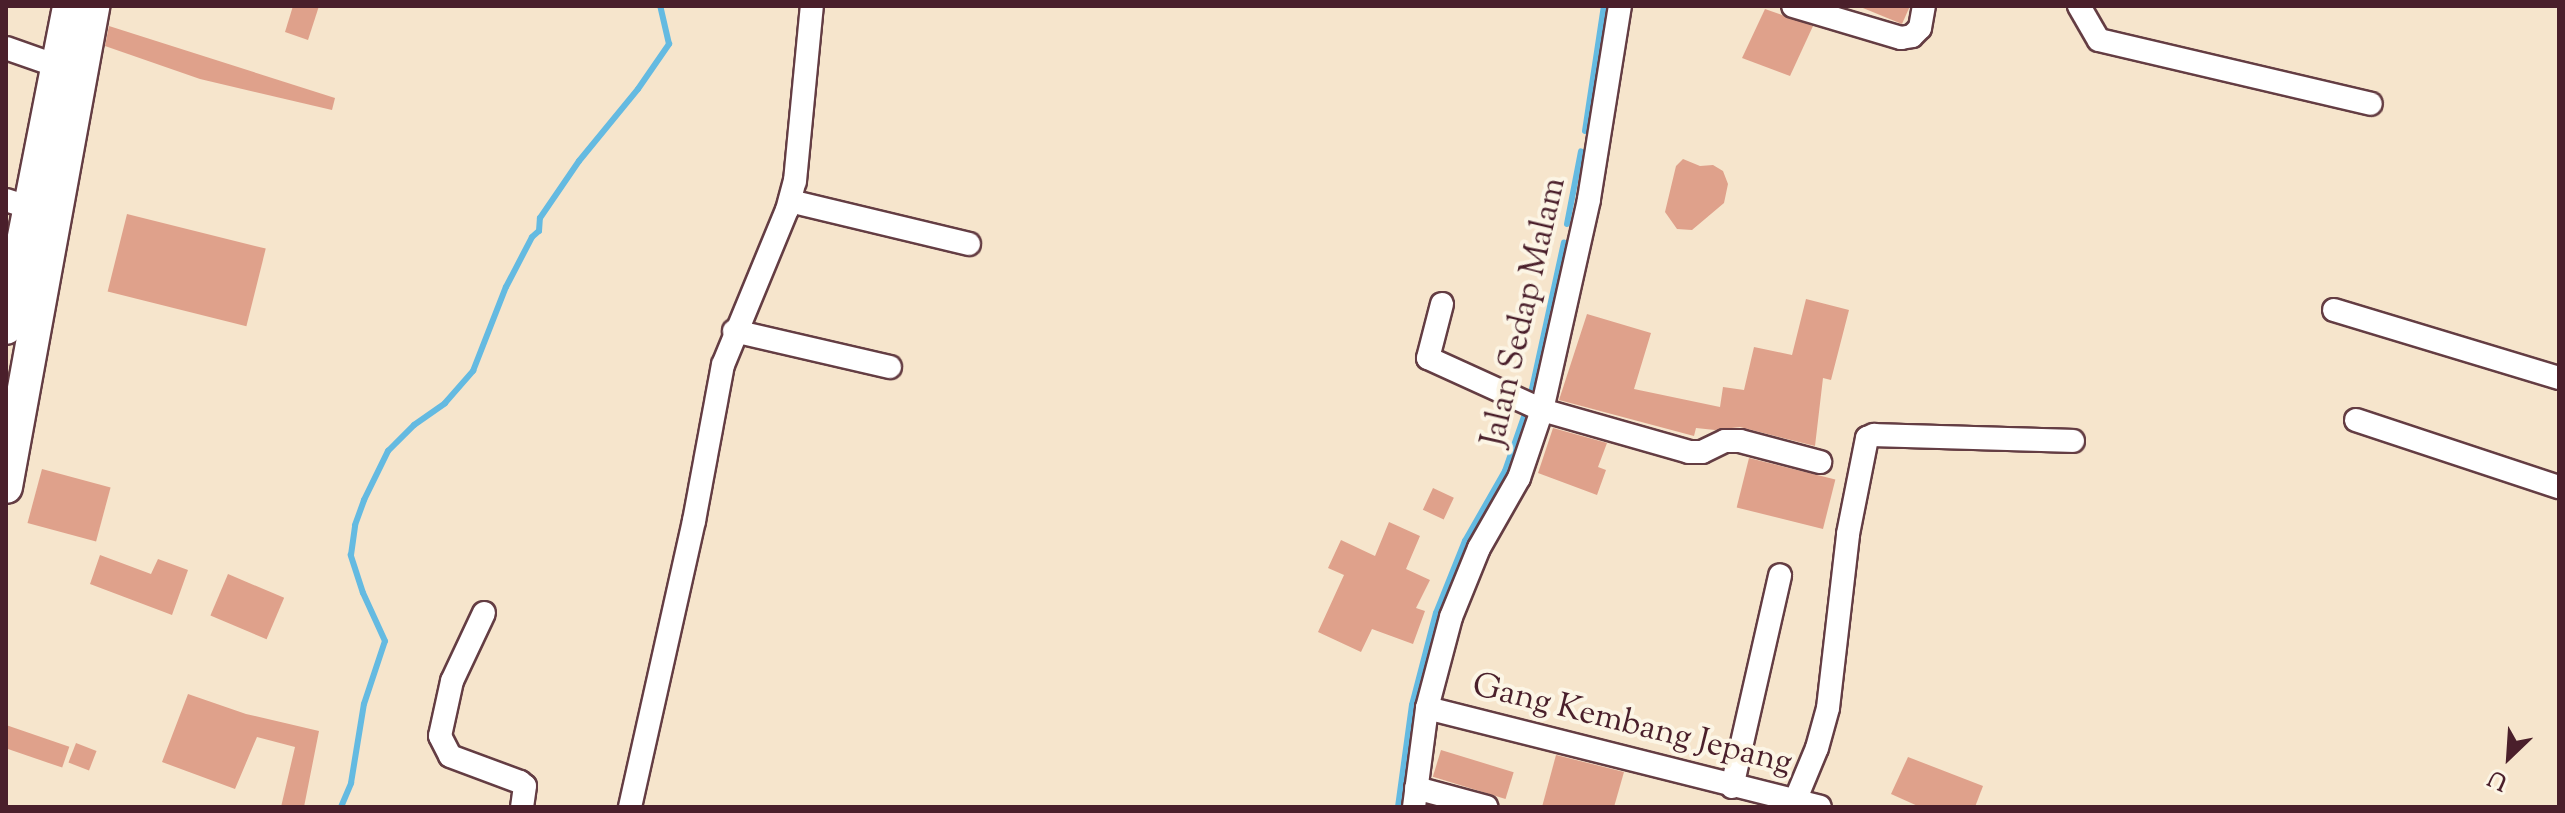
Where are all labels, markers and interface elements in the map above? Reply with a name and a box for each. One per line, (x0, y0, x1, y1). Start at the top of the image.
street label: Jalan Sedap Malam (1474, 173, 1576, 451)
street label: Gang Kembang Jepang (1468, 666, 1796, 784)
north arrow (2469, 717, 2549, 797)
text: U (2484, 760, 2514, 797)

